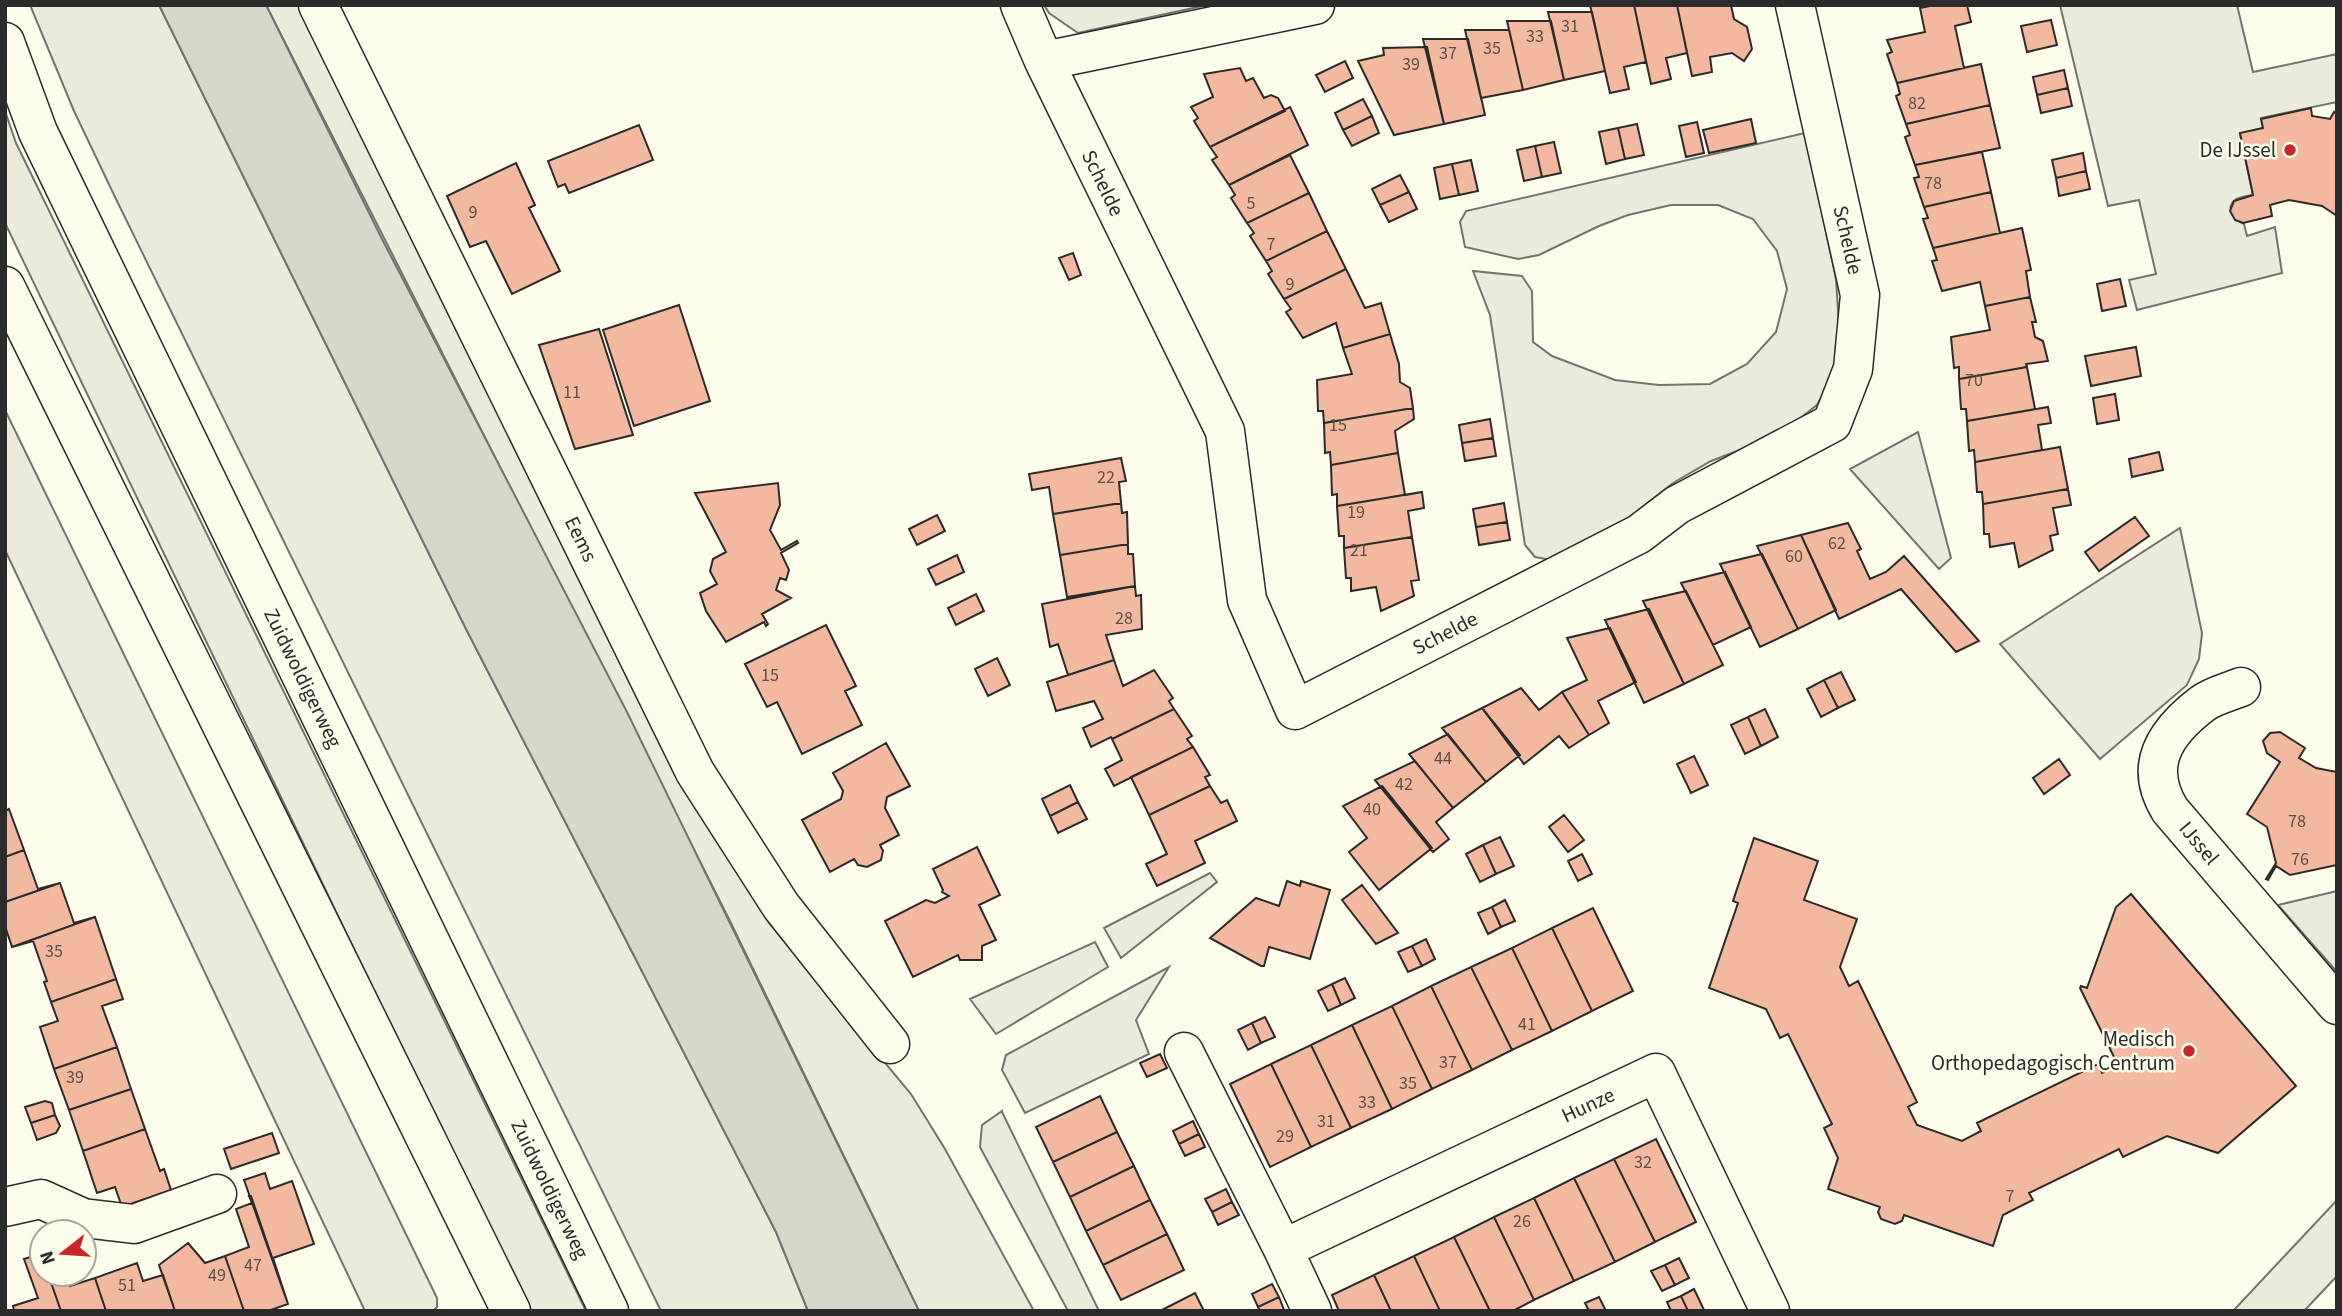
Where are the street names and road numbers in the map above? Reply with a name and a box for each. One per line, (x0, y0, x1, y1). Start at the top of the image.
street label: Schelde (1074, 145, 1132, 221)
street label: Schelde (1826, 202, 1870, 278)
street label: Eems (557, 511, 605, 567)
street label: Zuidwoldigerweg (256, 603, 350, 753)
street label: Schelde (1407, 604, 1483, 662)
street label: IJssel (2172, 815, 2226, 871)
street label: Hunze (1556, 1080, 1620, 1130)
street label: Zuidwoldigerweg (503, 1114, 597, 1264)

